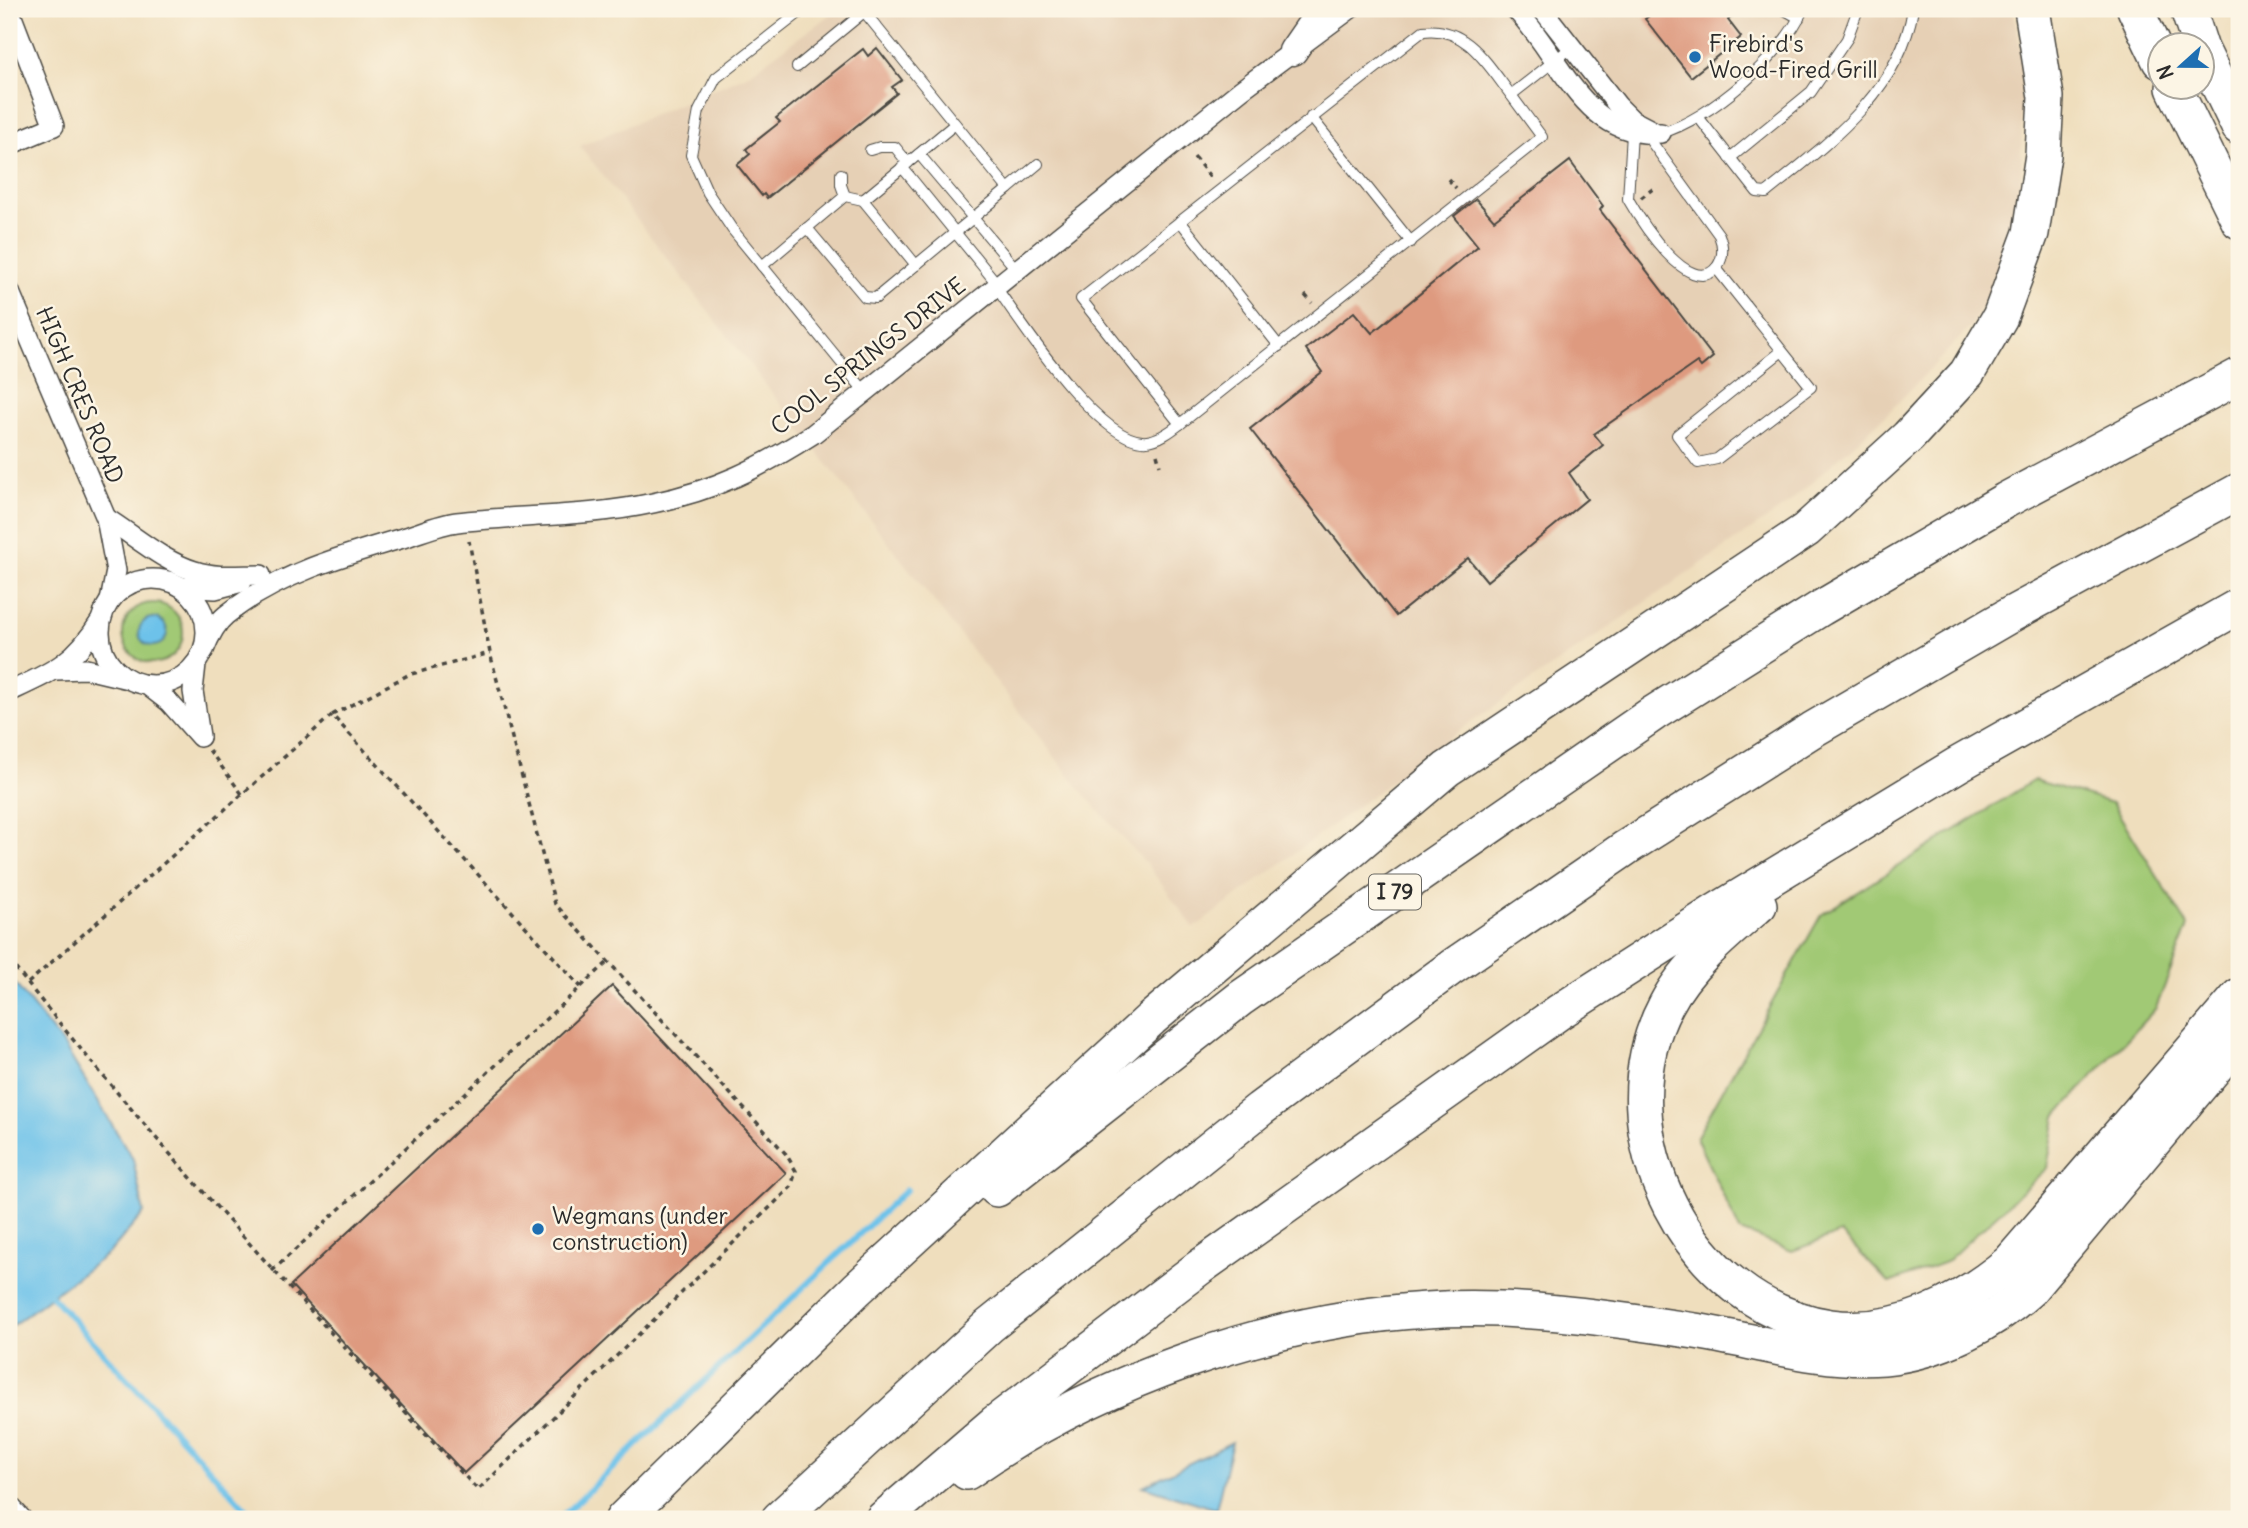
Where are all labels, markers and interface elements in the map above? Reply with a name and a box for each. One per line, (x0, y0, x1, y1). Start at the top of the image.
place label: Firebird's Wood-Fired Grill (1709, 29, 1878, 84)
north arrow (2146, 32, 2216, 102)
marker: Firebird's Wood-Fired Grill (1687, 49, 1703, 65)
text: N (2152, 62, 2179, 83)
street label: COOL SPRINGS DRIVE (765, 271, 971, 441)
street label: HIGH CRES ROAD (30, 302, 131, 488)
road number: I 79 (1369, 874, 1421, 910)
place label: Wegmans (under construction) (552, 1201, 729, 1256)
marker: Wegmans (under construction) (530, 1221, 546, 1237)

